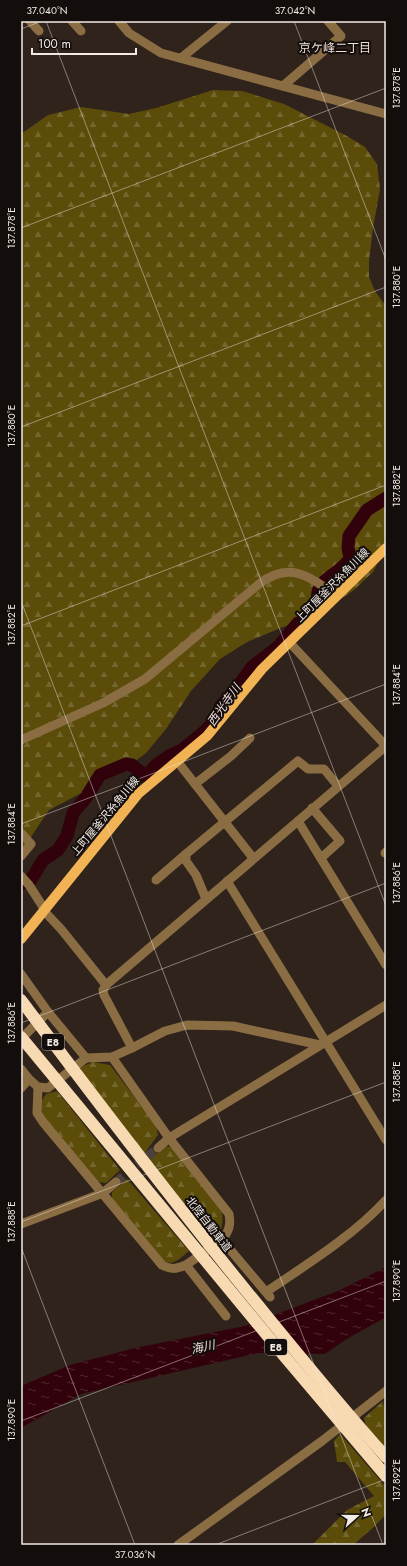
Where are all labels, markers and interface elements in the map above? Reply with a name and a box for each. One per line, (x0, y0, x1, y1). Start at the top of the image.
text: 37.040°N (27, 3, 67, 18)
text: 37.042°N (275, 3, 315, 18)
scale bar (32, 30, 136, 56)
text: 100 m (38, 35, 71, 53)
district label: 京ケ峰二丁目 (299, 39, 371, 57)
text: 137.878°E (389, 67, 404, 109)
text: 137.878°E (4, 207, 19, 249)
text: 137.880°E (389, 266, 404, 308)
text: 137.880°E (4, 405, 19, 447)
text: 137.882°E (389, 465, 404, 507)
street label: 上町屋釜沢糸魚川線 (291, 544, 373, 626)
text: 137.882°E (4, 604, 19, 646)
text: 137.884°E (389, 664, 404, 706)
water label: 西光寺川 (203, 679, 246, 730)
street label: 上町屋釜沢糸魚川線 (67, 773, 143, 859)
text: 137.884°E (4, 803, 19, 845)
text: 137.886°E (389, 862, 404, 904)
text: 137.886°E (4, 1002, 19, 1044)
road number: E8 (42, 1034, 64, 1050)
text: 137.888°E (389, 1061, 404, 1103)
street label: 北陸自動車道 (182, 1193, 236, 1255)
text: 137.888°E (4, 1201, 19, 1243)
text: 137.890°E (389, 1260, 404, 1302)
water label: 海川 (189, 1335, 219, 1358)
road number: E8 (265, 1339, 287, 1355)
text: 137.890°E (4, 1399, 19, 1441)
text: 137.892°E (389, 1459, 404, 1501)
north arrow (337, 1496, 377, 1536)
text: N (357, 1505, 375, 1519)
text: 37.036°N (115, 1547, 155, 1562)

